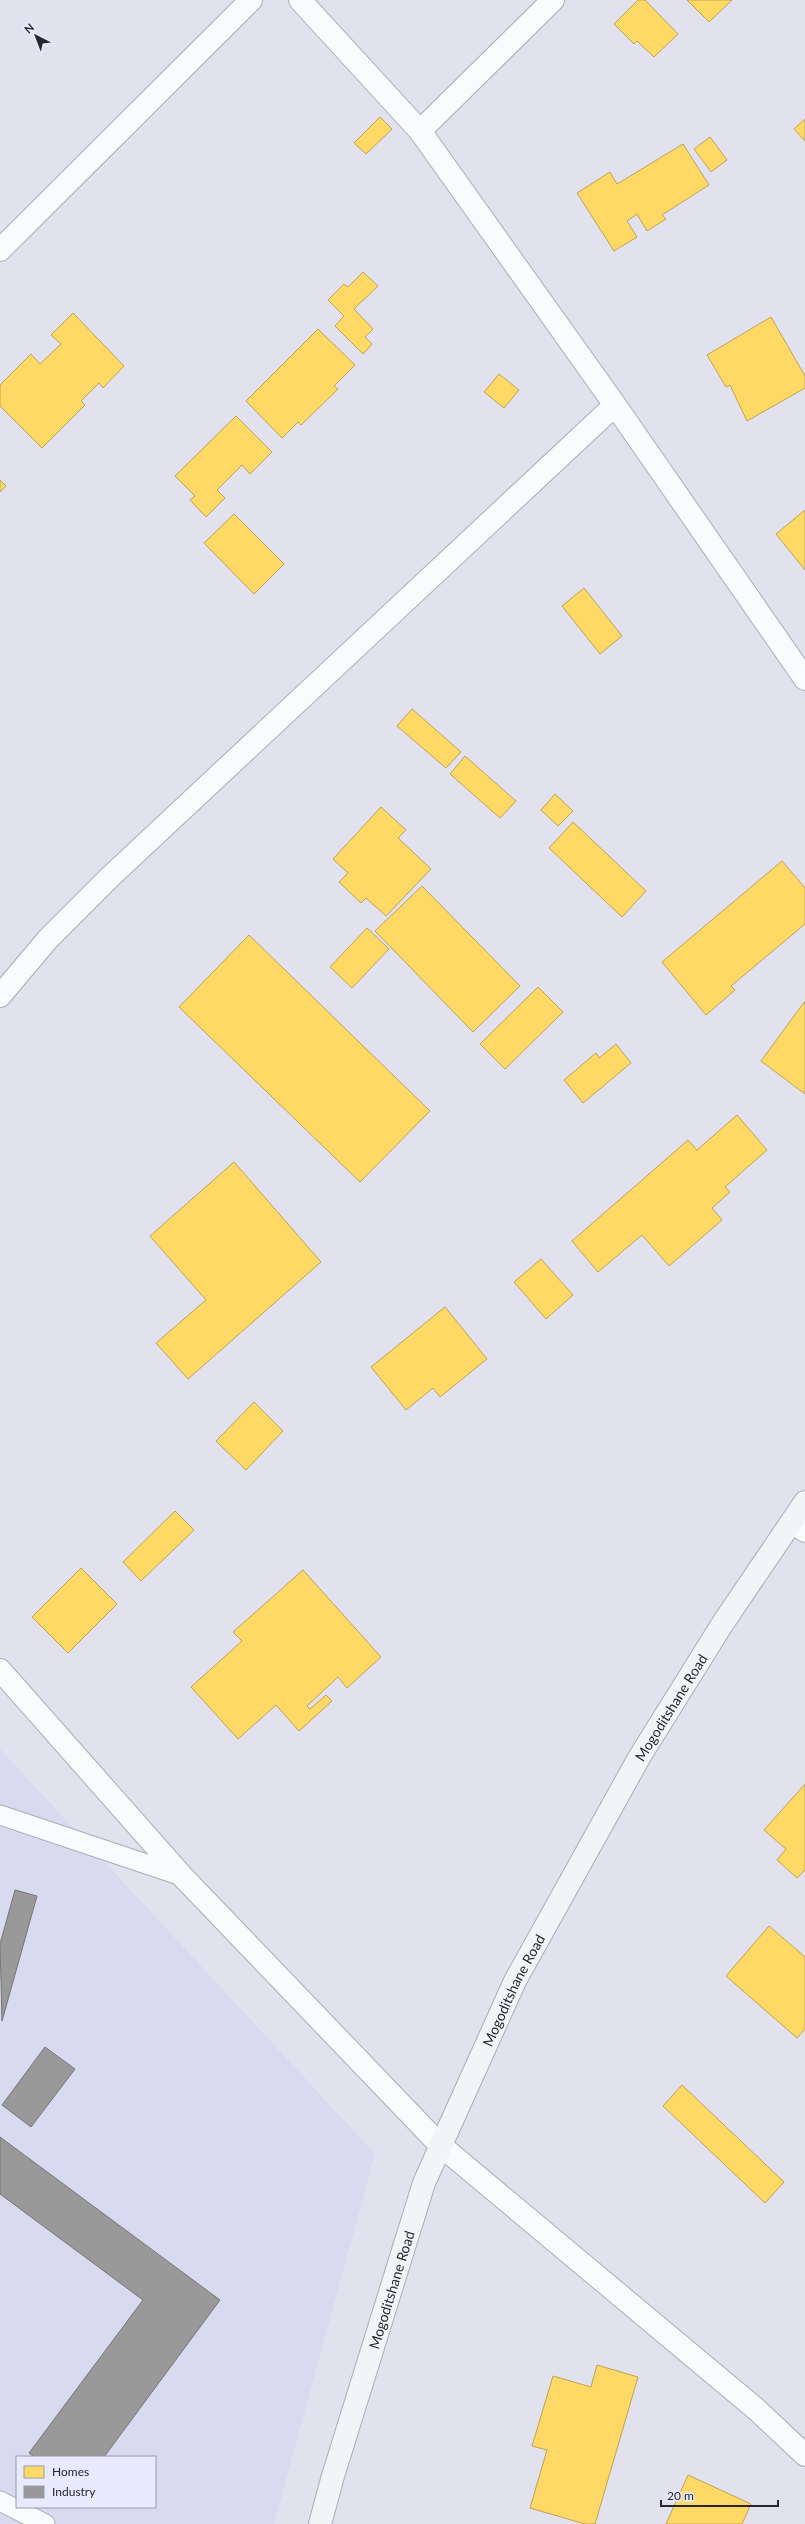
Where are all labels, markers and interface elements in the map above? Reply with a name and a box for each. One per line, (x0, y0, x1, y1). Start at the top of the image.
north arrow (16, 16, 56, 56)
text: N (21, 21, 36, 36)
street label: Mogoditshane Road (631, 1651, 710, 1764)
street label: Mogoditshane Road (478, 1931, 548, 2049)
street label: Mogoditshane Road (365, 2228, 417, 2351)
legend (16, 2456, 156, 2508)
text: Homes (52, 2464, 89, 2479)
scale bar (661, 2482, 778, 2508)
text: Industry (52, 2484, 96, 2499)
text: 20 m (667, 2488, 694, 2503)

